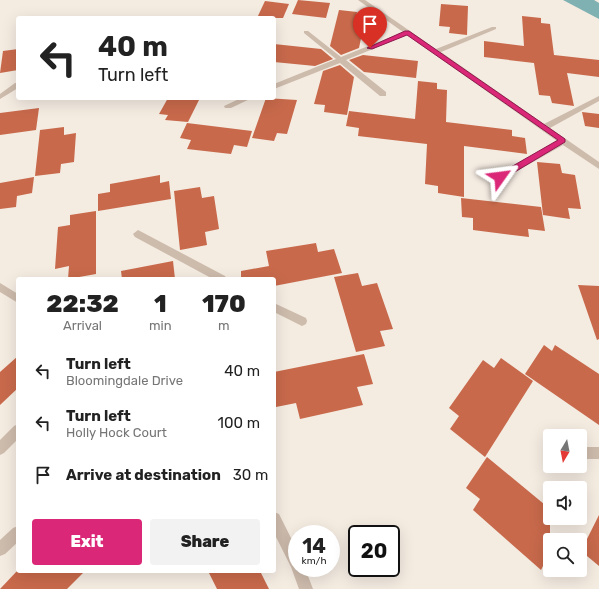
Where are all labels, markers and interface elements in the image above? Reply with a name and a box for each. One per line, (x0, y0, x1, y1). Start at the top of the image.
pin (353, 7.0, 387, 48)
icon: arrive (359, 13, 381, 35)
text: 40 m (98, 30, 168, 63)
icon: left (32, 32, 84, 84)
text: Turn left (98, 64, 168, 86)
position arrow (479, 156, 521, 198)
text: 22:32 (46, 290, 119, 318)
text: 1 (154, 290, 167, 318)
text: 170 (202, 290, 246, 318)
text: Arrival (63, 318, 102, 333)
text: min (149, 318, 172, 333)
text: m (218, 318, 230, 333)
text: Turn left (66, 355, 131, 373)
icon: left (32, 360, 54, 382)
text: 40 m (224, 362, 260, 380)
text: Bloomingdale Drive (66, 373, 183, 388)
text: Turn left (66, 407, 131, 425)
icon: left (32, 412, 54, 434)
text: 100 m (218, 414, 260, 432)
text: Holly Hock Court (66, 425, 167, 440)
north arrow (543, 429, 587, 473)
map controls (543, 429, 587, 577)
icon: arrive (32, 464, 54, 486)
text: Arrive at destination (66, 466, 221, 484)
text: 30 m (233, 466, 268, 484)
button: sound (543, 481, 587, 525)
button: Exit (32, 519, 142, 565)
button: Share (150, 519, 260, 565)
speed limit sign: 20 (348, 525, 400, 577)
button: search (543, 533, 587, 577)
text: 14 (302, 534, 326, 558)
text: km/h (302, 555, 326, 567)

